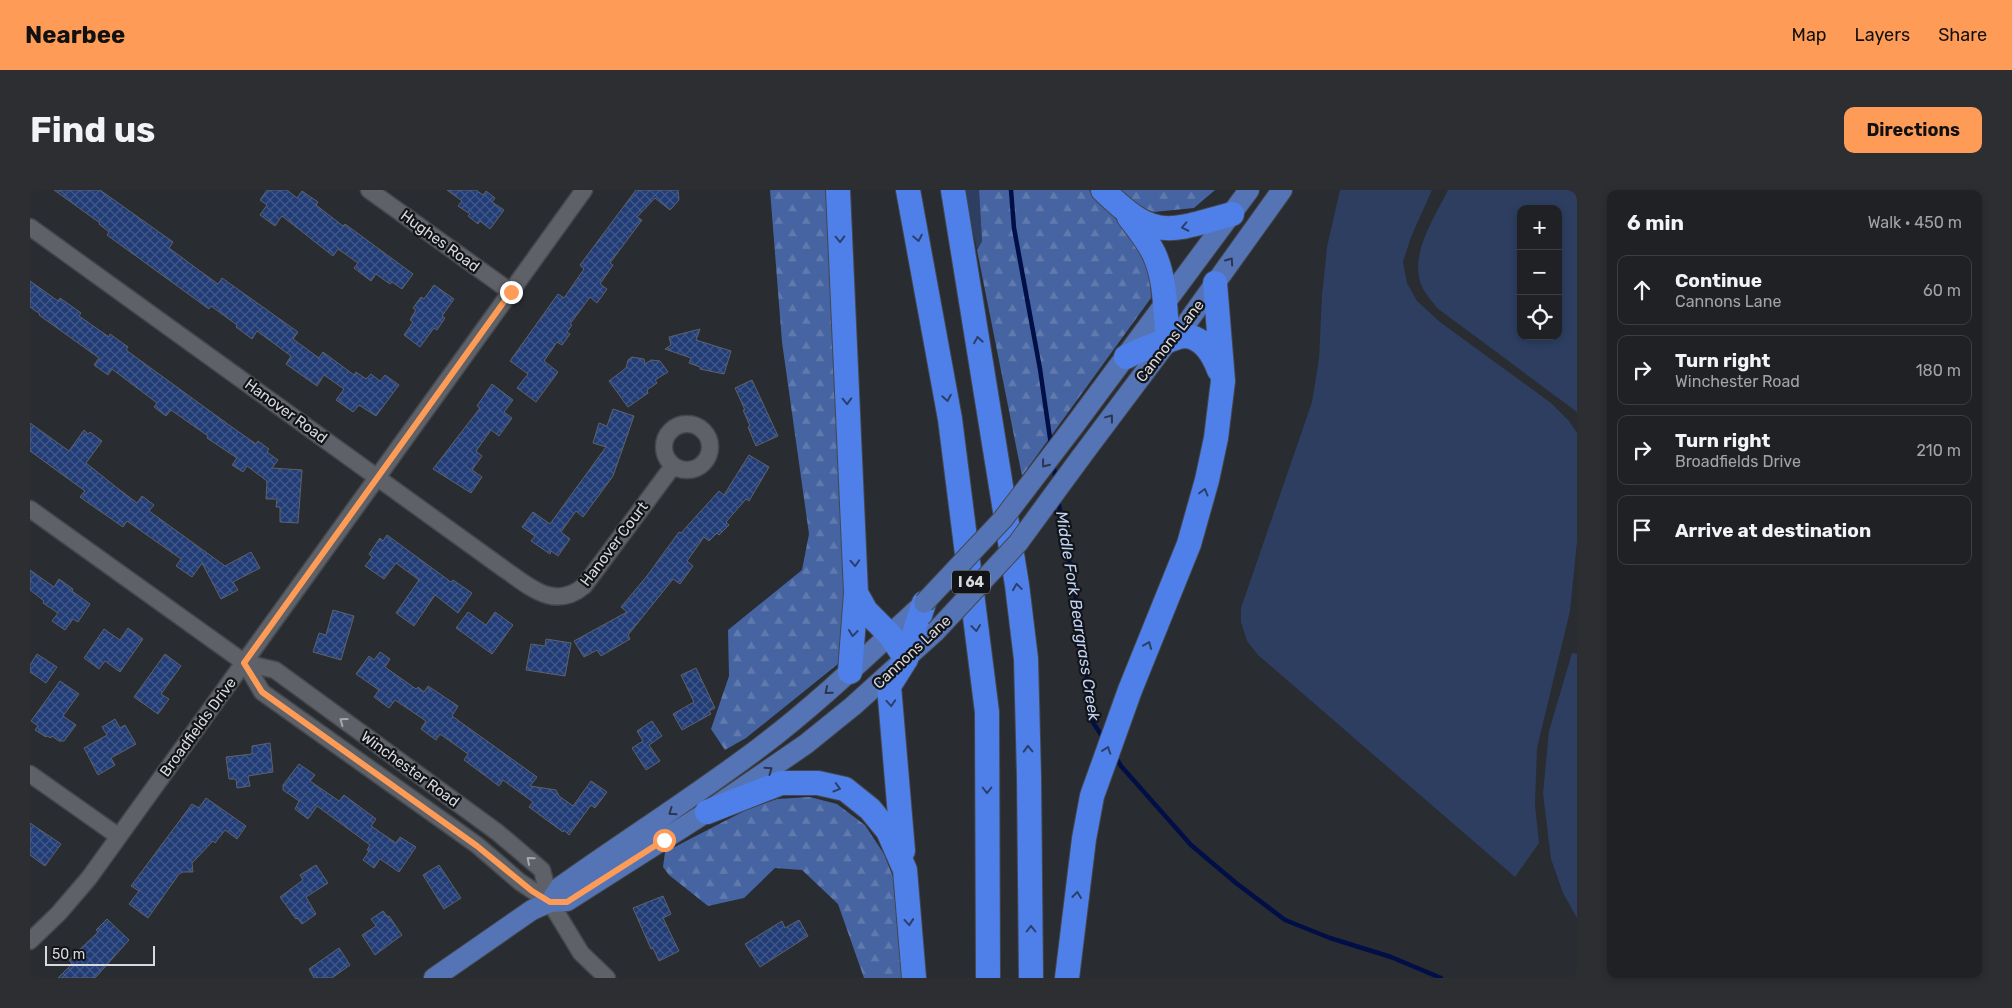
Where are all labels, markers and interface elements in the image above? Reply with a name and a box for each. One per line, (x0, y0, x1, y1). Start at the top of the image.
text: Nearbee (25, 21, 125, 49)
text: Map (1792, 24, 1827, 46)
text: Layers (1855, 24, 1910, 46)
text: Share (1938, 24, 1987, 46)
button: Directions (1844, 107, 1982, 153)
text: Find us (30, 109, 155, 151)
map controls (1517, 205, 1562, 340)
button: + (1517, 205, 1562, 250)
street label: Hughes Road (397, 206, 483, 276)
text: 6 min (1627, 210, 1684, 235)
text: Walk · 450 m (1868, 213, 1962, 232)
one-way arrow (1180, 221, 1189, 232)
one-way arrow (912, 233, 922, 242)
one-way arrow (834, 235, 845, 243)
button: − (1517, 250, 1562, 295)
one-way arrow (1224, 258, 1233, 267)
text: Continue (1675, 269, 1762, 292)
icon: ahead (1628, 276, 1656, 304)
route end (500, 281, 523, 304)
text: 60 m (1923, 281, 1961, 300)
text: Cannons Lane (1675, 292, 1781, 311)
button: locate (1517, 295, 1562, 340)
street label: Cannons Lane (1132, 296, 1208, 386)
one-way arrow (973, 336, 983, 345)
text: Turn right (1675, 349, 1770, 372)
icon: right (1628, 356, 1656, 384)
text: 180 m (1916, 361, 1961, 380)
text: Winchester Road (1675, 372, 1800, 391)
street label: Hanover Road (241, 375, 331, 447)
one-way arrow (941, 393, 951, 402)
one-way arrow (841, 397, 852, 405)
one-way arrow (1104, 414, 1113, 424)
text: Turn right (1675, 429, 1770, 452)
icon: right (1628, 436, 1656, 464)
text: 210 m (1916, 441, 1961, 460)
text: Broadfields Drive (1675, 452, 1801, 471)
one-way arrow (1042, 458, 1050, 467)
one-way arrow (1198, 488, 1209, 497)
street label: Hanover Court (576, 498, 652, 590)
water label: Middle Fork Beargrass Creek (1052, 510, 1104, 723)
icon: arrive (1628, 516, 1656, 544)
text: Arrive at destination (1675, 519, 1871, 542)
one-way arrow (849, 560, 860, 568)
road number: I 64 (952, 571, 990, 594)
one-way arrow (1013, 583, 1023, 592)
street label: Cannons Lane (869, 611, 955, 693)
one-way arrow (971, 624, 981, 633)
one-way arrow (848, 629, 859, 637)
one-way arrow (1142, 641, 1152, 649)
street label: Broadfields Drive (156, 674, 240, 780)
one-way arrow (825, 685, 834, 694)
one-way arrow (885, 699, 896, 707)
one-way arrow (340, 718, 349, 726)
street label: Winchester Road (357, 727, 463, 811)
one-way arrow (1023, 745, 1034, 753)
one-way arrow (1101, 746, 1111, 755)
one-way arrow (763, 767, 773, 776)
one-way arrow (833, 782, 841, 792)
one-way arrow (982, 786, 992, 794)
one-way arrow (668, 806, 678, 815)
route start (653, 829, 676, 852)
one-way arrow (526, 856, 535, 865)
one-way arrow (1071, 891, 1082, 899)
one-way arrow (904, 918, 915, 926)
one-way arrow (1026, 925, 1036, 933)
scale bar (45, 943, 155, 966)
text: 50 m (52, 946, 85, 963)

